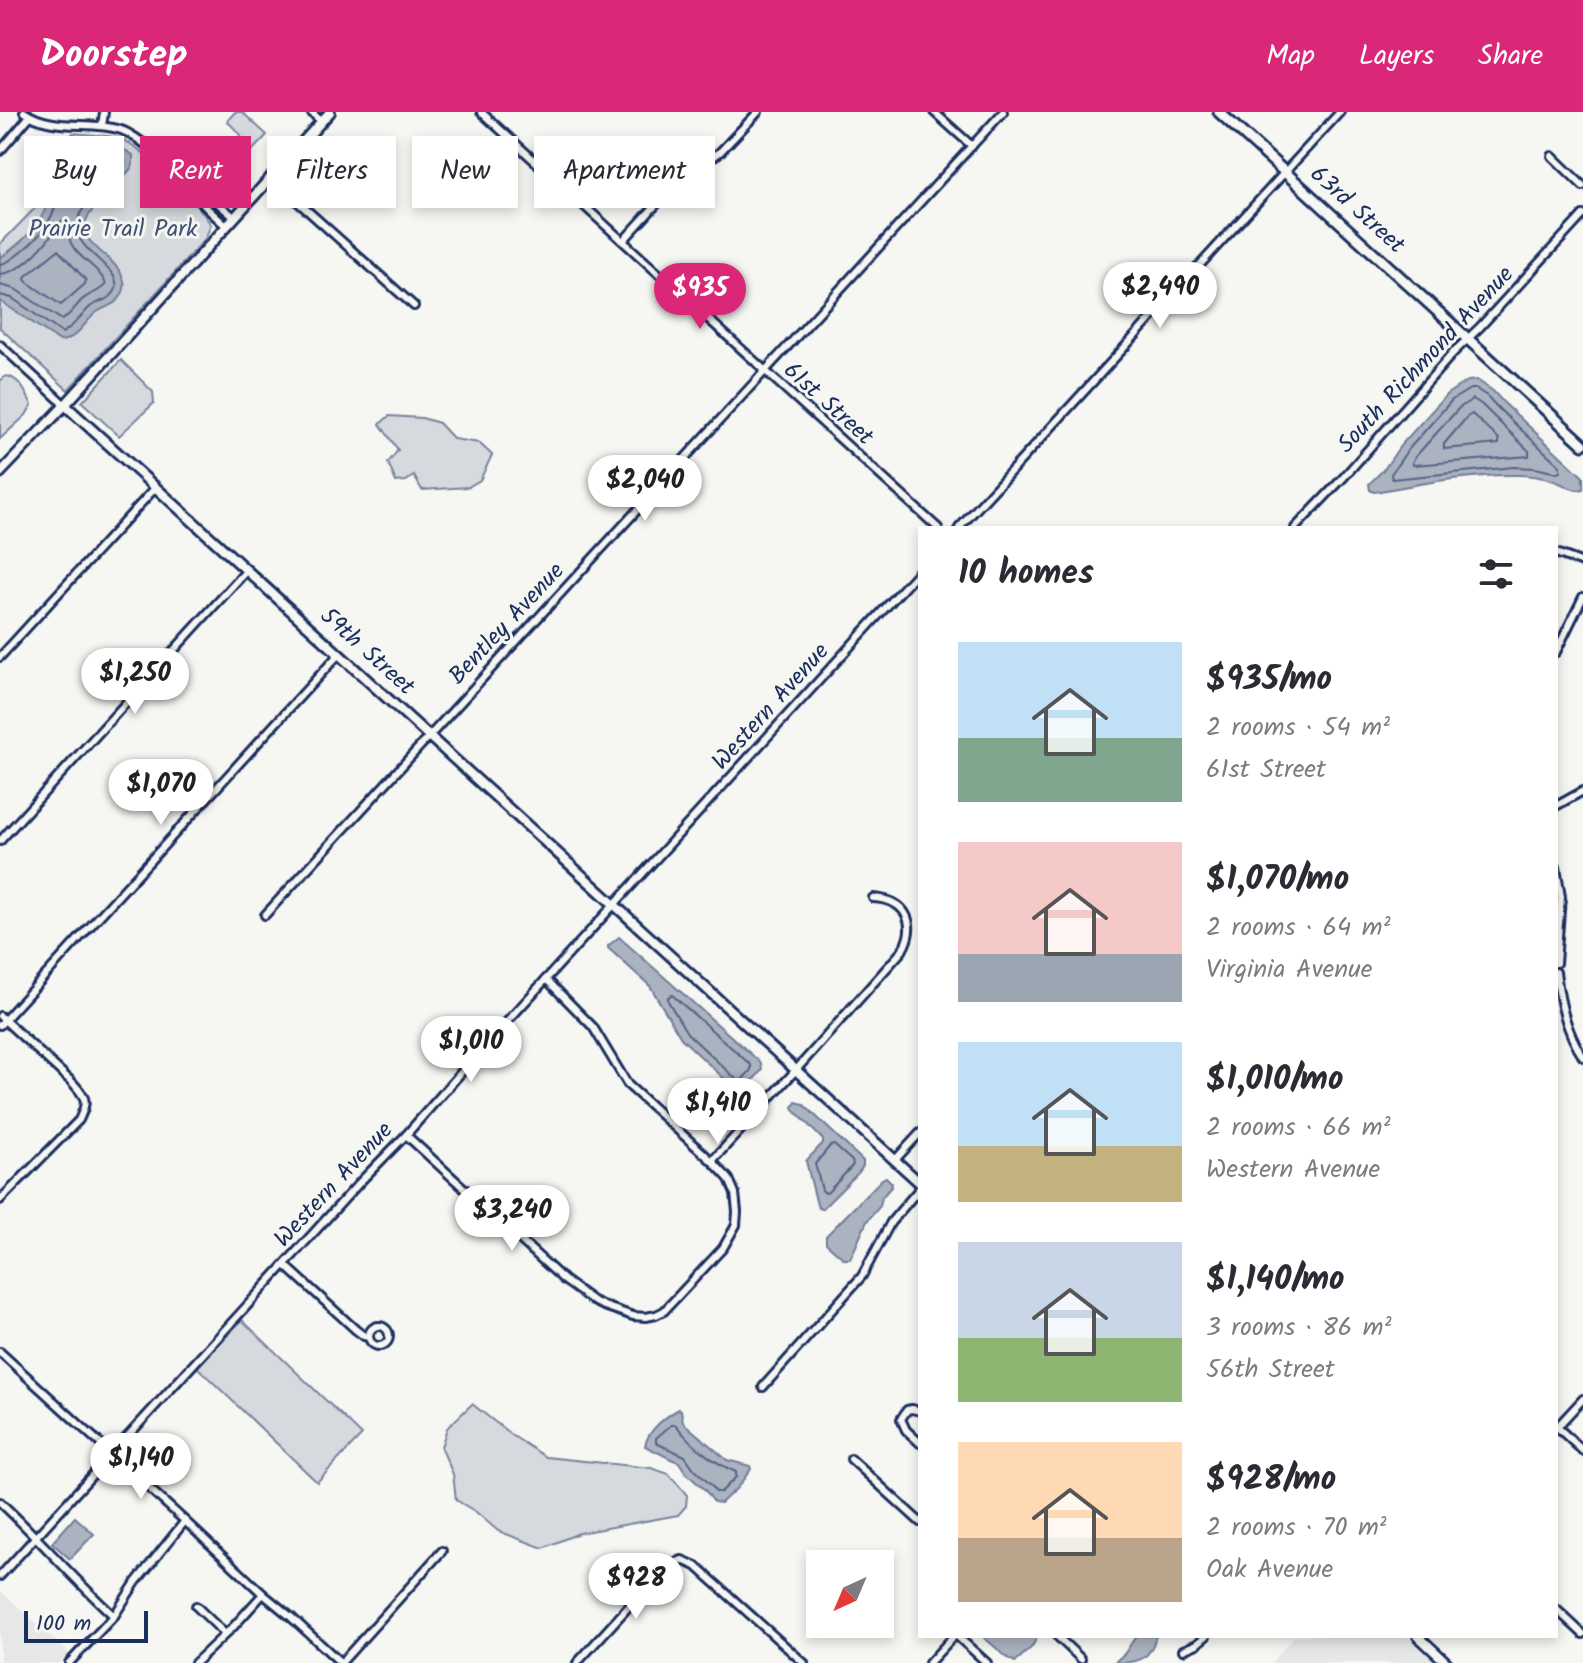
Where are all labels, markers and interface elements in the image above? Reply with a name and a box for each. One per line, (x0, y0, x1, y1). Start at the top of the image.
text: Doorstep (40, 26, 188, 86)
text: Map (1266, 34, 1315, 79)
text: Layers (1359, 34, 1434, 79)
text: Share (1478, 34, 1543, 79)
chip: Buy (24, 136, 124, 208)
chip: Rent (140, 136, 251, 208)
chip: Filters (267, 136, 396, 208)
chip: New (412, 136, 518, 208)
chip: Apartment (534, 136, 715, 208)
street label: 63rd Street (1300, 156, 1414, 264)
park label: Prairie Trail Park (29, 210, 198, 249)
street label: South Richmond Avenue (1328, 257, 1524, 463)
pin: $2,490 (1095, 262, 1225, 330)
pin: $935 (653, 263, 747, 331)
text: $2,490 (1121, 267, 1199, 309)
text: $935 (672, 268, 728, 310)
street label: 61st Street (774, 352, 883, 456)
pin: $2,040 (580, 455, 710, 523)
text: $2,040 (606, 460, 684, 502)
text: 10 homes (958, 547, 1094, 601)
icon: filters (1474, 552, 1518, 596)
street label: Bentley Avenue (439, 553, 575, 694)
street label: 59th Street (310, 598, 424, 706)
street label: Western Avenue (703, 634, 839, 780)
pin: $1,250 (70, 648, 200, 716)
text: $1,250 (99, 653, 171, 695)
text: $935/mo (1206, 653, 1332, 707)
icon: home (1022, 674, 1118, 770)
text: 2 rooms · 54 m² (1206, 707, 1390, 749)
text: 61st Street (1206, 749, 1326, 791)
pin: $1,070 (96, 759, 226, 827)
text: $1,070 (126, 764, 196, 806)
text: $1,070/mo (1206, 853, 1349, 907)
icon: home (1022, 874, 1118, 970)
text: 2 rooms · 64 m² (1206, 907, 1390, 949)
text: Virginia Avenue (1206, 949, 1372, 991)
pin: $1,010 (406, 1016, 536, 1084)
text: $1,010 (439, 1021, 503, 1063)
text: $1,010/mo (1206, 1053, 1343, 1107)
icon: home (1022, 1074, 1118, 1170)
pin: $1,410 (653, 1078, 783, 1146)
text: $1,410 (685, 1083, 751, 1125)
text: 2 rooms · 66 m² (1206, 1107, 1391, 1149)
street label: Western Avenue (265, 1113, 403, 1257)
text: Western Avenue (1206, 1149, 1380, 1191)
pin: $3,240 (447, 1185, 577, 1253)
text: $3,240 (472, 1190, 552, 1232)
text: $1,140/mo (1206, 1253, 1344, 1307)
icon: home (1022, 1274, 1118, 1370)
text: 3 rooms · 86 m² (1206, 1307, 1391, 1349)
text: 56th Street (1206, 1349, 1335, 1391)
pin: $1,140 (76, 1433, 206, 1501)
text: $1,140 (108, 1438, 174, 1480)
text: $928/mo (1206, 1453, 1336, 1507)
icon: home (1022, 1474, 1118, 1570)
text: 2 rooms · 70 m² (1206, 1507, 1387, 1549)
text: Oak Avenue (1206, 1549, 1333, 1591)
north arrow (806, 1550, 894, 1638)
map controls (806, 1550, 894, 1638)
pin: $928 (589, 1553, 683, 1621)
text: $928 (606, 1558, 666, 1600)
scale bar (24, 1607, 148, 1643)
text: 100 m (36, 1607, 91, 1642)

